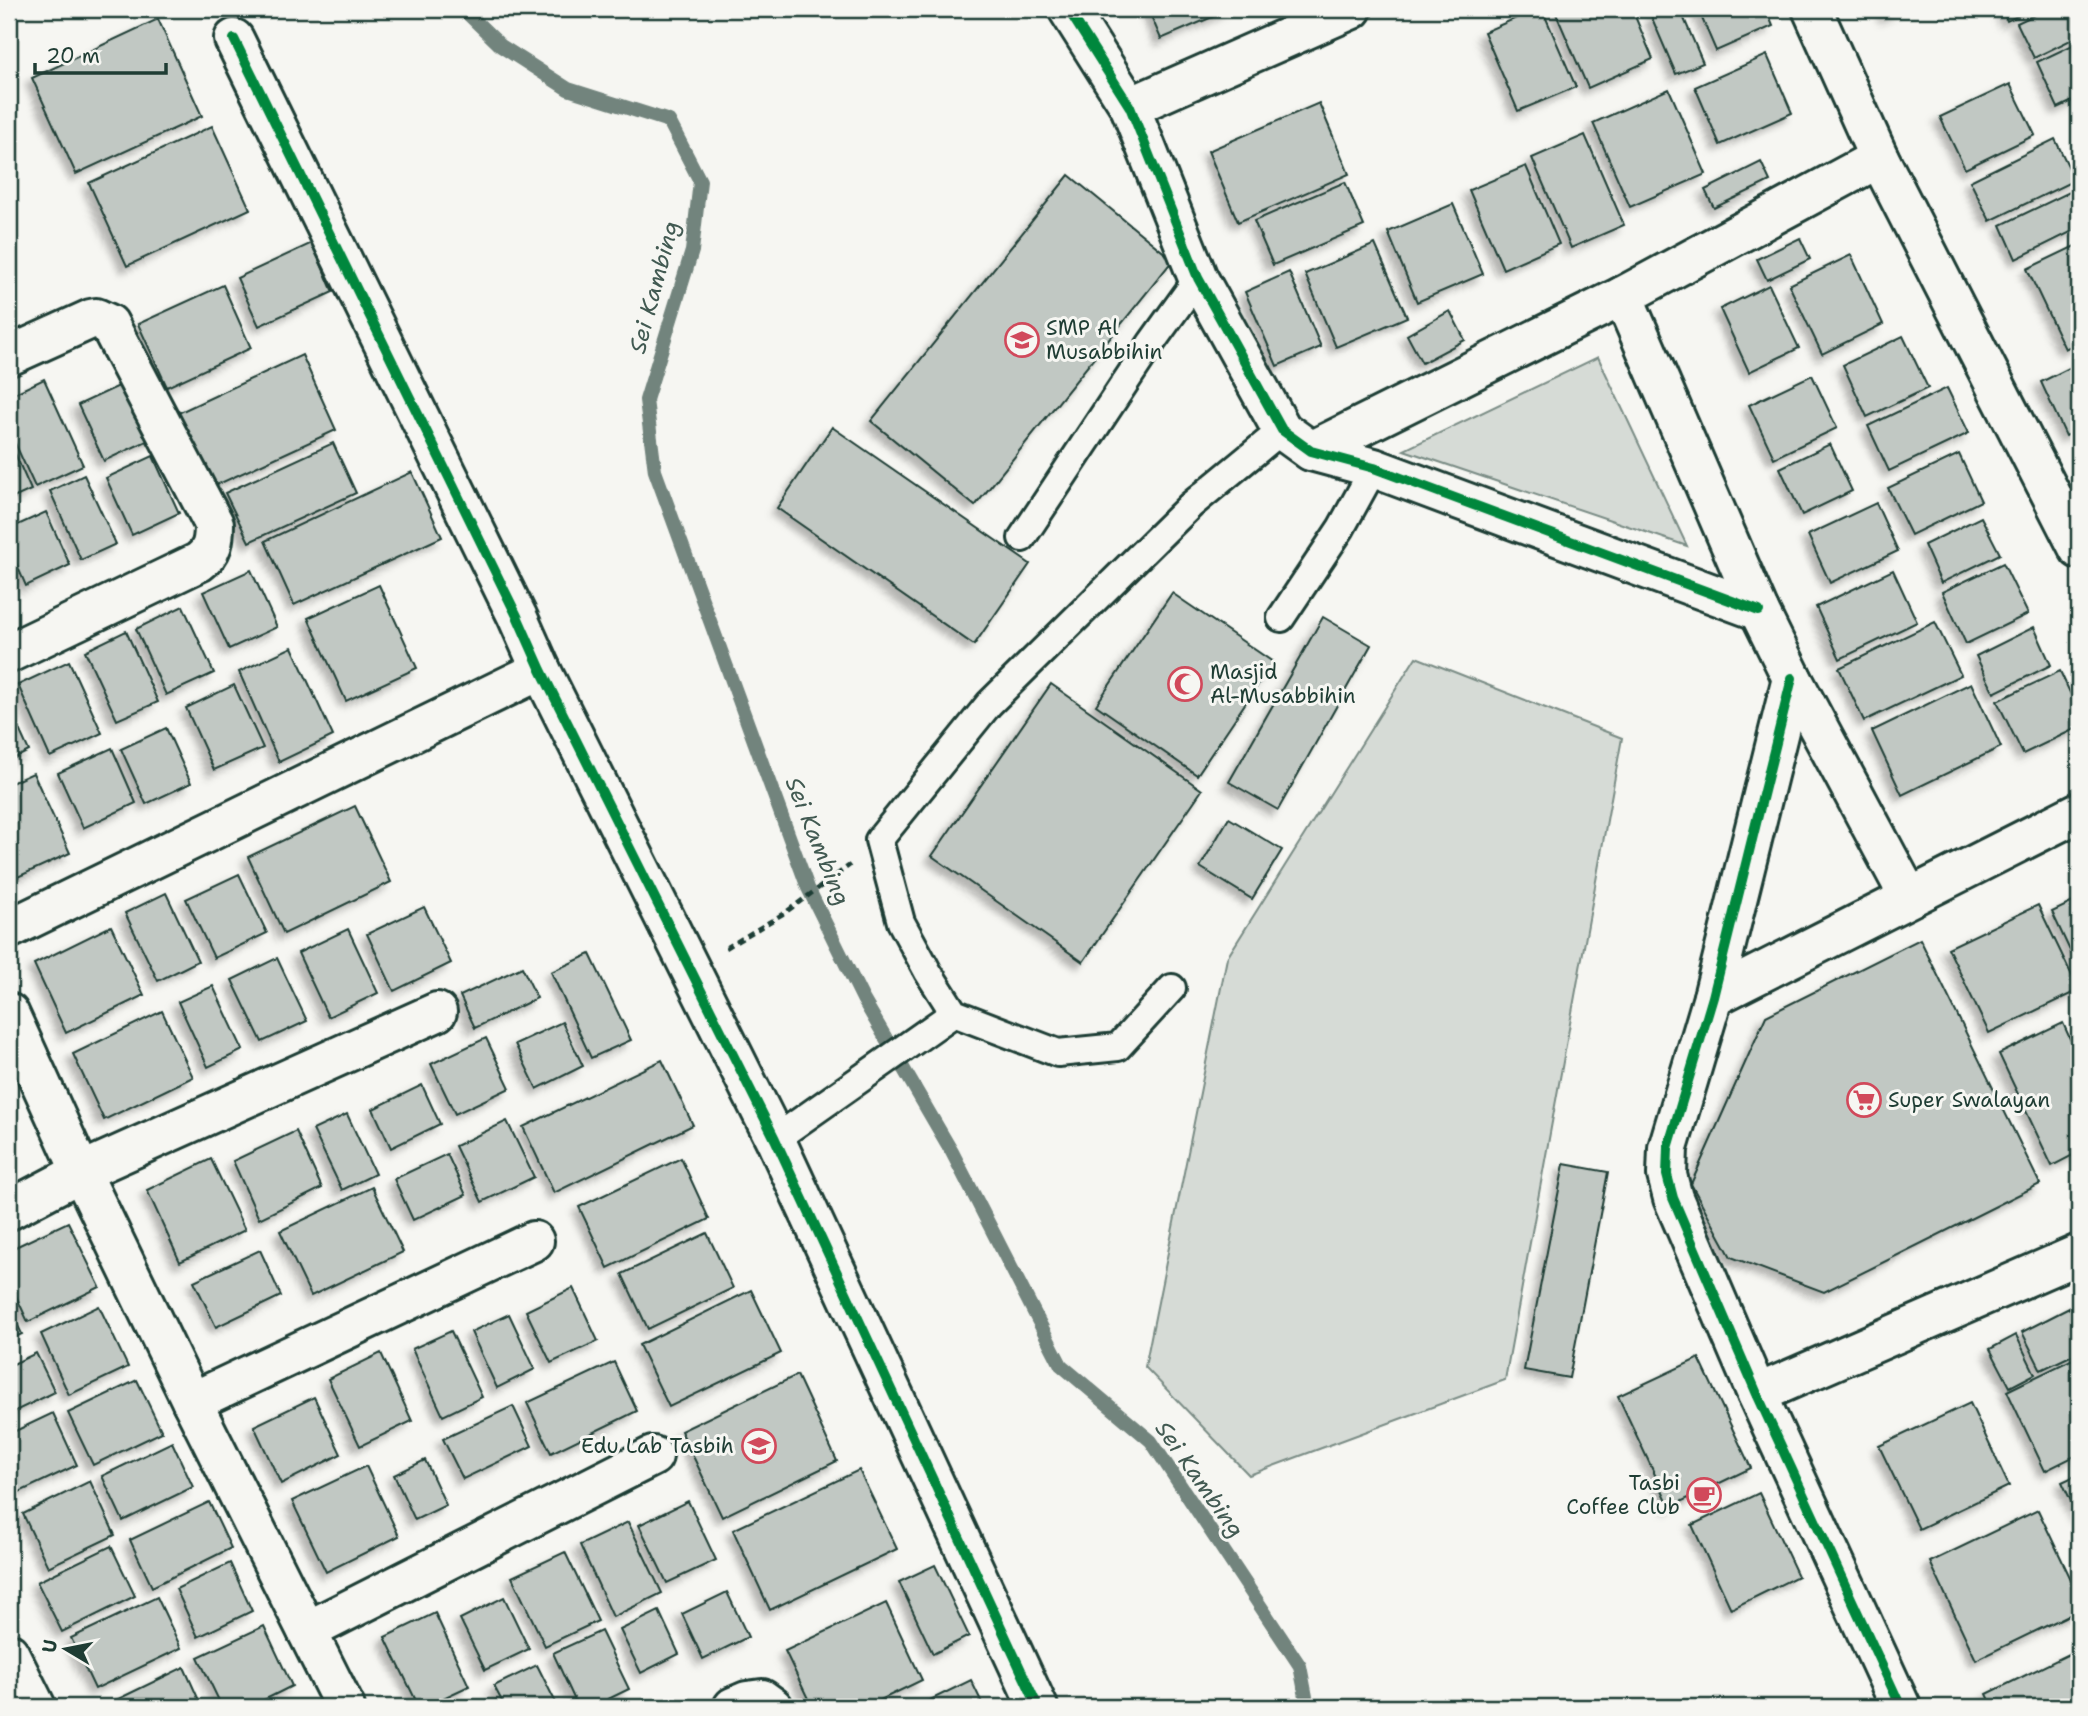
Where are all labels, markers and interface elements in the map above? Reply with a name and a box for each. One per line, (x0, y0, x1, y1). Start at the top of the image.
scale bar (35, 32, 166, 76)
text: 20 m (46, 42, 100, 70)
water label: Sei Kambing (622, 217, 686, 357)
place label: SMP Al Musabbihin (1046, 314, 1163, 366)
school or university icon: SMP Al Musabbihin (1003, 321, 1041, 359)
place label: Masjid Al-Musabbihin (1210, 658, 1356, 710)
mosque icon: Masjid Al-Musabbihin (1166, 665, 1204, 703)
water label: Sei Kambing (779, 772, 857, 910)
supermarket icon: Super Swalayan (1845, 1081, 1883, 1119)
place label: Super Swalayan (1888, 1086, 2050, 1114)
water label: Sei Kambing (1149, 1415, 1251, 1543)
school or university icon: Edu Lab Tasbih (740, 1427, 778, 1465)
place label: Edu Lab Tasbih (581, 1432, 734, 1460)
place label: Tasbi Coffee Club (1566, 1469, 1680, 1521)
cafe icon: Tasbi Coffee Club (1685, 1476, 1723, 1514)
north arrow (32, 1614, 102, 1684)
text: U (36, 1638, 63, 1655)

